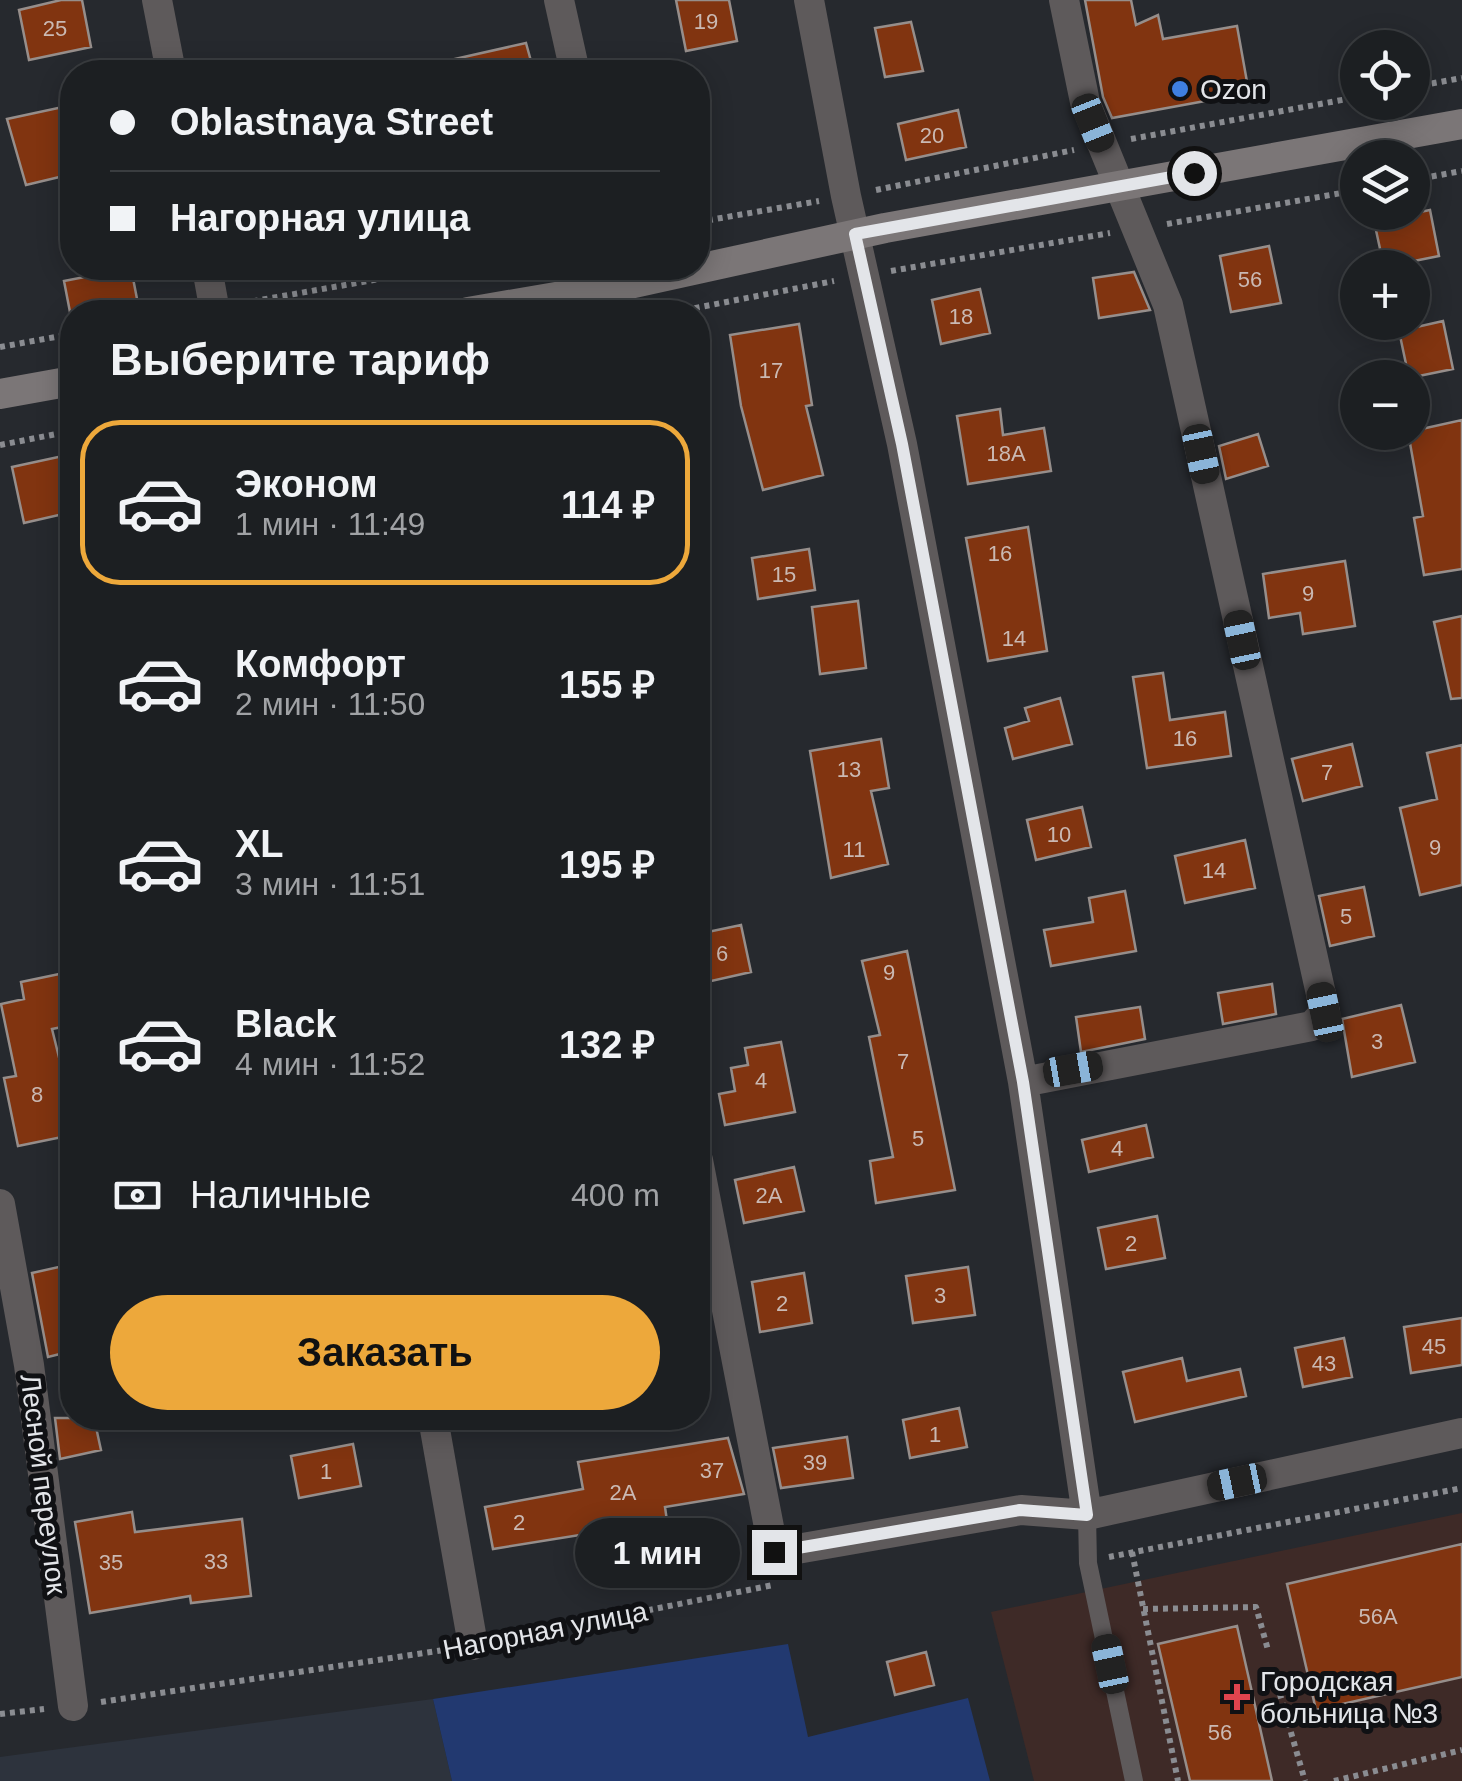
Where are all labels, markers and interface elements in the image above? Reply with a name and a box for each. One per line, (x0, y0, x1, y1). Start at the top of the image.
house number: 19 (694, 9, 718, 34)
house number: 25 (43, 16, 67, 41)
map controls (1340, 30, 1430, 450)
button: locate (1340, 30, 1430, 120)
place label: Ozon (1200, 74, 1267, 105)
marker: Ozon (1169, 78, 1191, 100)
car (1068, 90, 1118, 156)
text: Oblastnaya Street (170, 101, 493, 143)
house number: 20 (920, 123, 944, 148)
button: layers (1340, 140, 1430, 230)
route start (1172, 151, 1217, 196)
text: Нагорная улица (170, 197, 470, 239)
button: + (1340, 250, 1430, 340)
house number: 56 (1238, 267, 1262, 292)
house number: 18 (949, 304, 973, 329)
text: Выберите тариф (110, 334, 490, 385)
house number: 17 (759, 358, 783, 383)
button: − (1340, 360, 1430, 450)
car (1180, 422, 1222, 486)
house number: 18А (986, 441, 1026, 466)
icon: car (115, 458, 205, 548)
text: Эконом (235, 463, 378, 505)
text: 114 ₽ (561, 484, 655, 526)
text: 1 мин · 11:49 (235, 506, 425, 542)
house number: 16 (988, 541, 1012, 566)
house number: 15 (772, 562, 796, 587)
house number: 9 (1302, 581, 1314, 606)
car (1221, 608, 1263, 672)
house number: 14 (1002, 626, 1026, 651)
icon: car (115, 638, 205, 728)
text: Комфорт (235, 643, 406, 685)
text: 155 ₽ (559, 664, 655, 706)
text: 2 мин · 11:50 (235, 686, 425, 722)
house number: 16 (1173, 726, 1197, 751)
house number: 13 (837, 757, 861, 782)
house number: 7 (1321, 760, 1333, 785)
icon: car (115, 818, 205, 908)
house number: 10 (1047, 822, 1071, 847)
text: XL (235, 823, 284, 865)
house number: 9 (1429, 835, 1441, 860)
house number: 11 (843, 837, 865, 862)
text: 195 ₽ (559, 844, 655, 886)
house number: 14 (1202, 858, 1226, 883)
text: 3 мин · 11:51 (235, 866, 425, 902)
house number: 5 (1340, 904, 1352, 929)
house number: 6 (716, 941, 728, 966)
house number: 9 (883, 960, 895, 985)
car (1304, 980, 1346, 1044)
icon: car (115, 998, 205, 1088)
text: Black (235, 1003, 336, 1045)
text: 132 ₽ (559, 1024, 655, 1066)
house number: 3 (1371, 1029, 1383, 1054)
text: 4 мин · 11:52 (235, 1046, 425, 1082)
house number: 7 (897, 1049, 909, 1074)
car (1041, 1049, 1105, 1089)
house number: 4 (755, 1068, 767, 1093)
house number: 8 (31, 1082, 43, 1107)
house number: 5 (912, 1126, 924, 1151)
house number: 4 (1111, 1136, 1123, 1161)
icon: cash (110, 1168, 165, 1223)
text: Наличные (190, 1174, 371, 1216)
text: 400 m (571, 1177, 660, 1213)
house number: 2А (756, 1183, 783, 1208)
house number: 2 (1125, 1231, 1137, 1256)
house number: 3 (934, 1283, 946, 1308)
house number: 2 (776, 1291, 788, 1316)
button: Заказать (110, 1295, 660, 1410)
house number: 45 (1422, 1334, 1446, 1359)
house number: 43 (1312, 1351, 1336, 1376)
street label: Лесной переулок (15, 1372, 72, 1597)
house number: 1 (929, 1422, 941, 1447)
house number: 39 (803, 1450, 827, 1475)
house number: 37 (700, 1458, 724, 1483)
house number: 1 (320, 1459, 332, 1484)
car (1205, 1461, 1269, 1503)
house number: 2А (610, 1480, 637, 1505)
house number: 2 (513, 1510, 525, 1535)
callout: 1 мин (574, 1517, 739, 1587)
route end (752, 1530, 797, 1575)
text: 1 мин (613, 1535, 702, 1571)
house number: 33 (204, 1549, 228, 1574)
house number: 35 (99, 1550, 123, 1575)
street label: Нагорная улица (440, 1595, 650, 1666)
house number: 56А (1358, 1604, 1398, 1629)
car (1089, 1632, 1131, 1696)
place label: Городская больница №3 (1260, 1666, 1438, 1729)
marker: Городская больница №3 (1224, 1684, 1250, 1710)
house number: 56 (1208, 1720, 1232, 1745)

